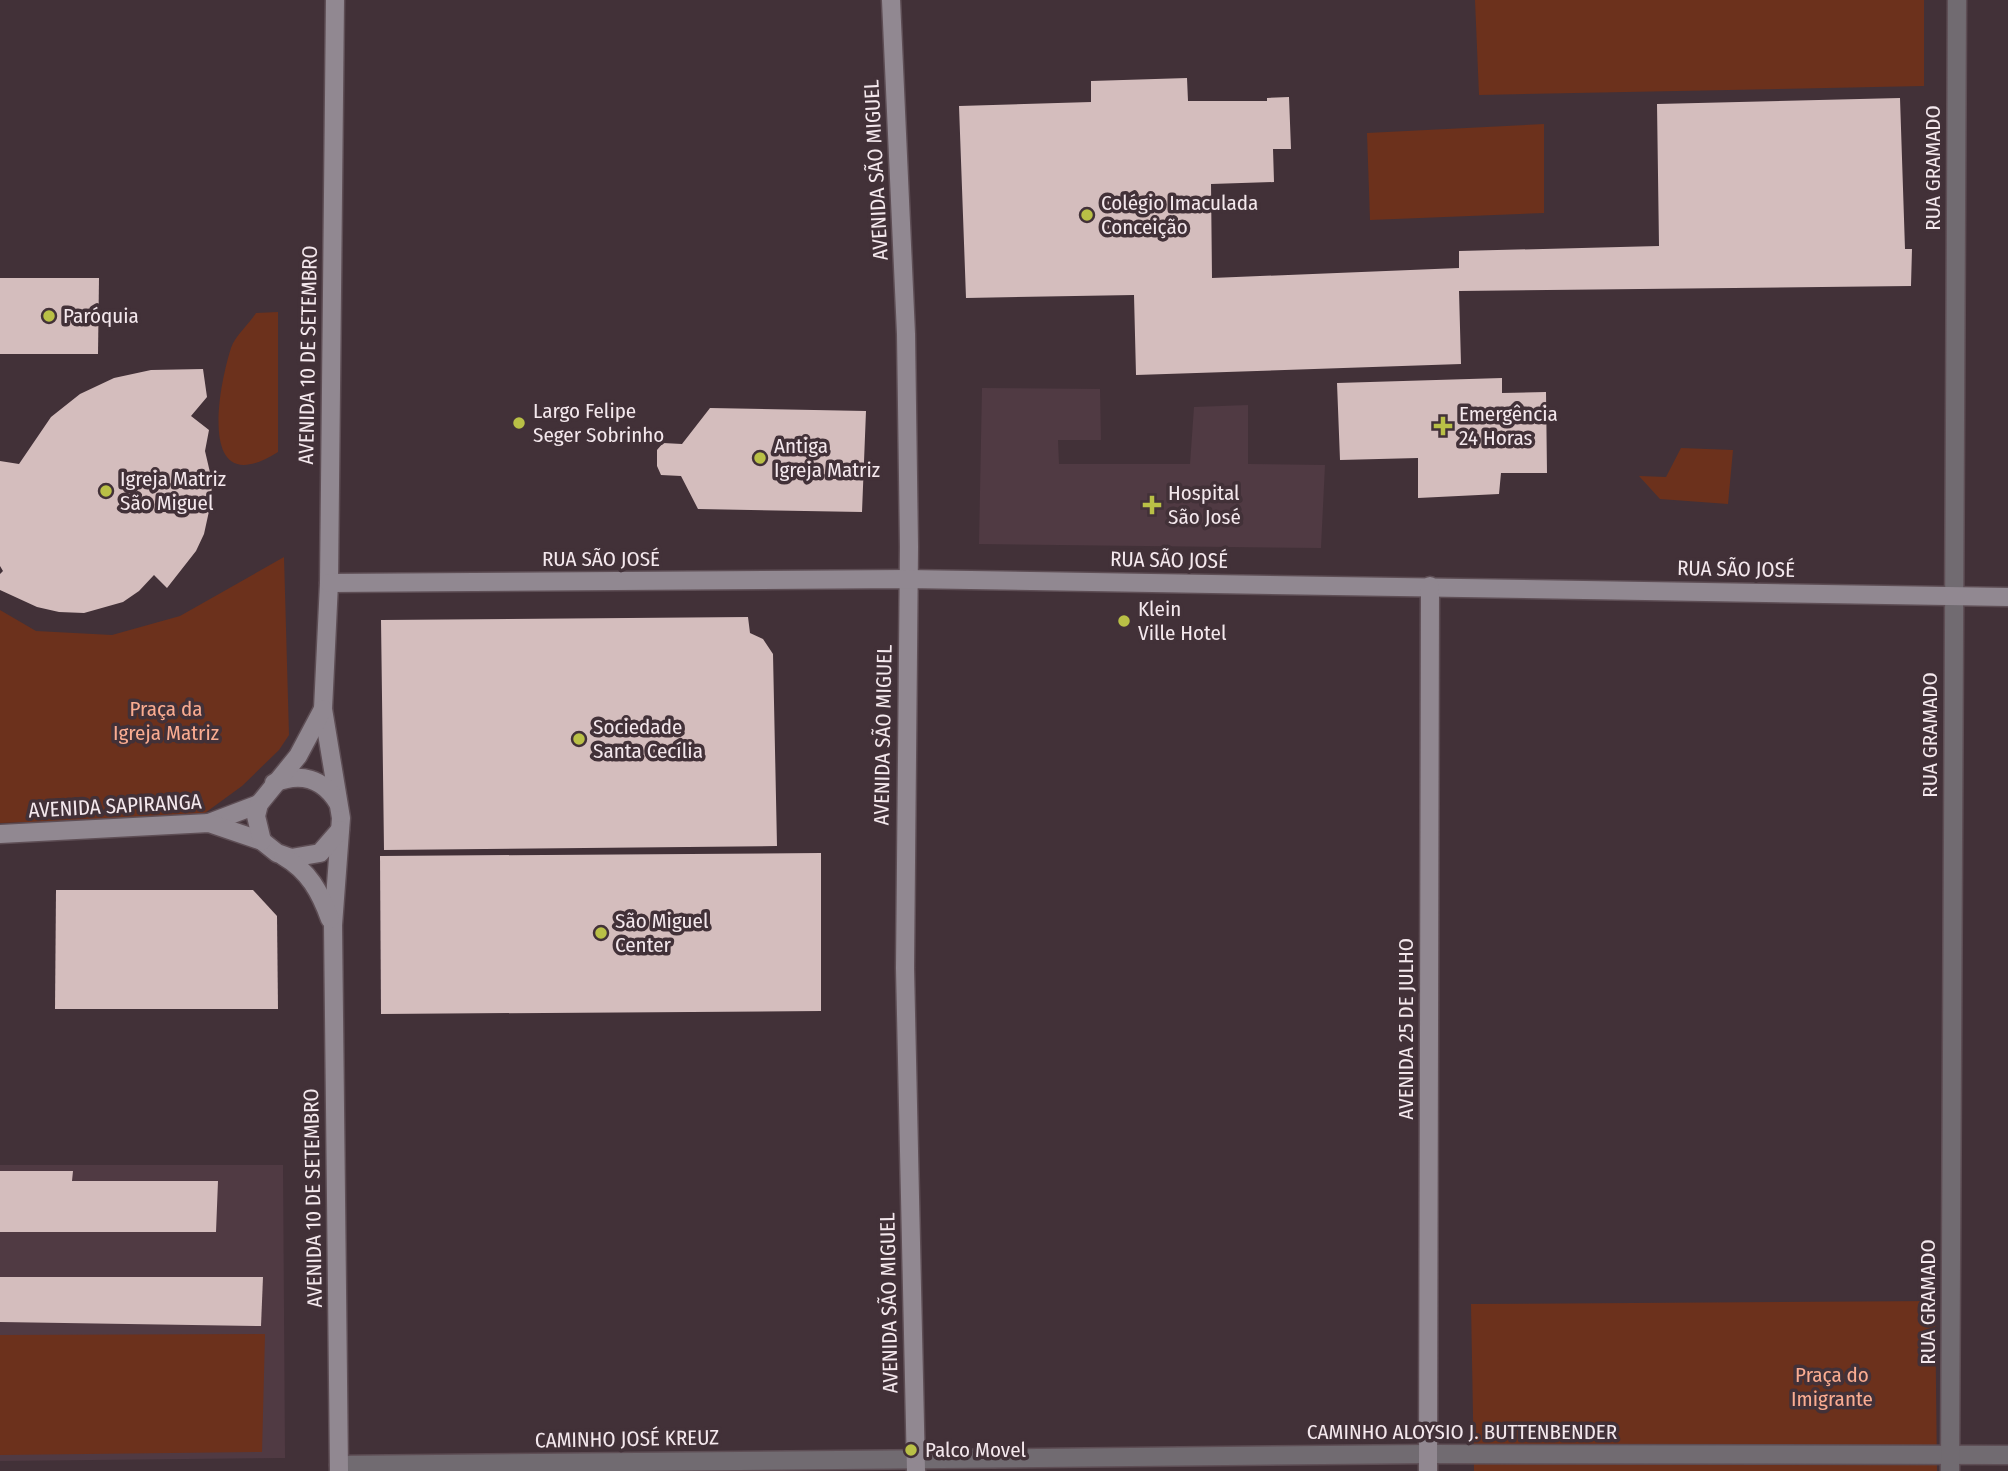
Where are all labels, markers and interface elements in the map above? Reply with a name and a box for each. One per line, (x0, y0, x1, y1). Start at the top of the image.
street label: AVENIDA SÃO MIGUEL (858, 78, 894, 261)
street label: RUA GRAMADO (1920, 105, 1946, 231)
place label: Colégio Imaculada Conceição (1101, 190, 1258, 240)
marker: Colégio Imaculada Conceição (1079, 207, 1095, 223)
street label: AVENIDA 10 DE SETEMBRO (293, 245, 323, 465)
place label: Paróquia (63, 303, 139, 329)
marker: Paróquia (41, 308, 57, 324)
place label: Largo Felipe Seger Sobrinho (533, 398, 664, 448)
place label: Emergência 24 Horas (1459, 401, 1558, 451)
marker: Largo Felipe Seger Sobrinho (511, 415, 527, 431)
marker: Emergência 24 Horas (1433, 416, 1453, 436)
place label: Antiga Igreja Matriz (774, 433, 880, 483)
marker: Antiga Igreja Matriz (752, 450, 768, 466)
place label: Igreja Matriz São Miguel (120, 466, 226, 516)
place label: Hospital São José (1168, 480, 1241, 530)
marker: Igreja Matriz São Miguel (98, 483, 114, 499)
marker: Hospital São José (1142, 495, 1162, 515)
street label: RUA SÃO JOSÉ (542, 546, 660, 572)
street label: RUA SÃO JOSÉ (1110, 546, 1228, 574)
street label: RUA SÃO JOSÉ (1677, 555, 1795, 583)
place label: Klein Ville Hotel (1138, 596, 1227, 646)
marker: Klein Ville Hotel (1116, 613, 1132, 629)
street label: AVENIDA SÃO MIGUEL (868, 644, 898, 826)
street label: RUA GRAMADO (1917, 672, 1943, 798)
park label: Praça da Igreja Matriz (113, 696, 219, 746)
place label: Sociedade Santa Cecília (593, 714, 703, 764)
marker: Sociedade Santa Cecília (571, 731, 587, 747)
street label: AVENIDA SAPIRANGA (28, 788, 202, 824)
place label: São Miguel Center (615, 908, 709, 958)
marker: São Miguel Center (593, 925, 609, 941)
street label: AVENIDA 25 DE JULHO (1393, 938, 1419, 1120)
street label: AVENIDA 10 DE SETEMBRO (298, 1088, 328, 1308)
street label: AVENIDA SÃO MIGUEL (874, 1212, 904, 1394)
street label: RUA GRAMADO (1915, 1239, 1941, 1365)
park label: Praça do Imigrante (1791, 1362, 1873, 1412)
street label: CAMINHO ALOYSIO J. BUTTENBENDER (1307, 1419, 1618, 1445)
street label: CAMINHO JOSÉ KREUZ (535, 1424, 719, 1454)
place label: Palco Movel (925, 1437, 1027, 1463)
marker: Palco Movel (903, 1442, 919, 1458)

